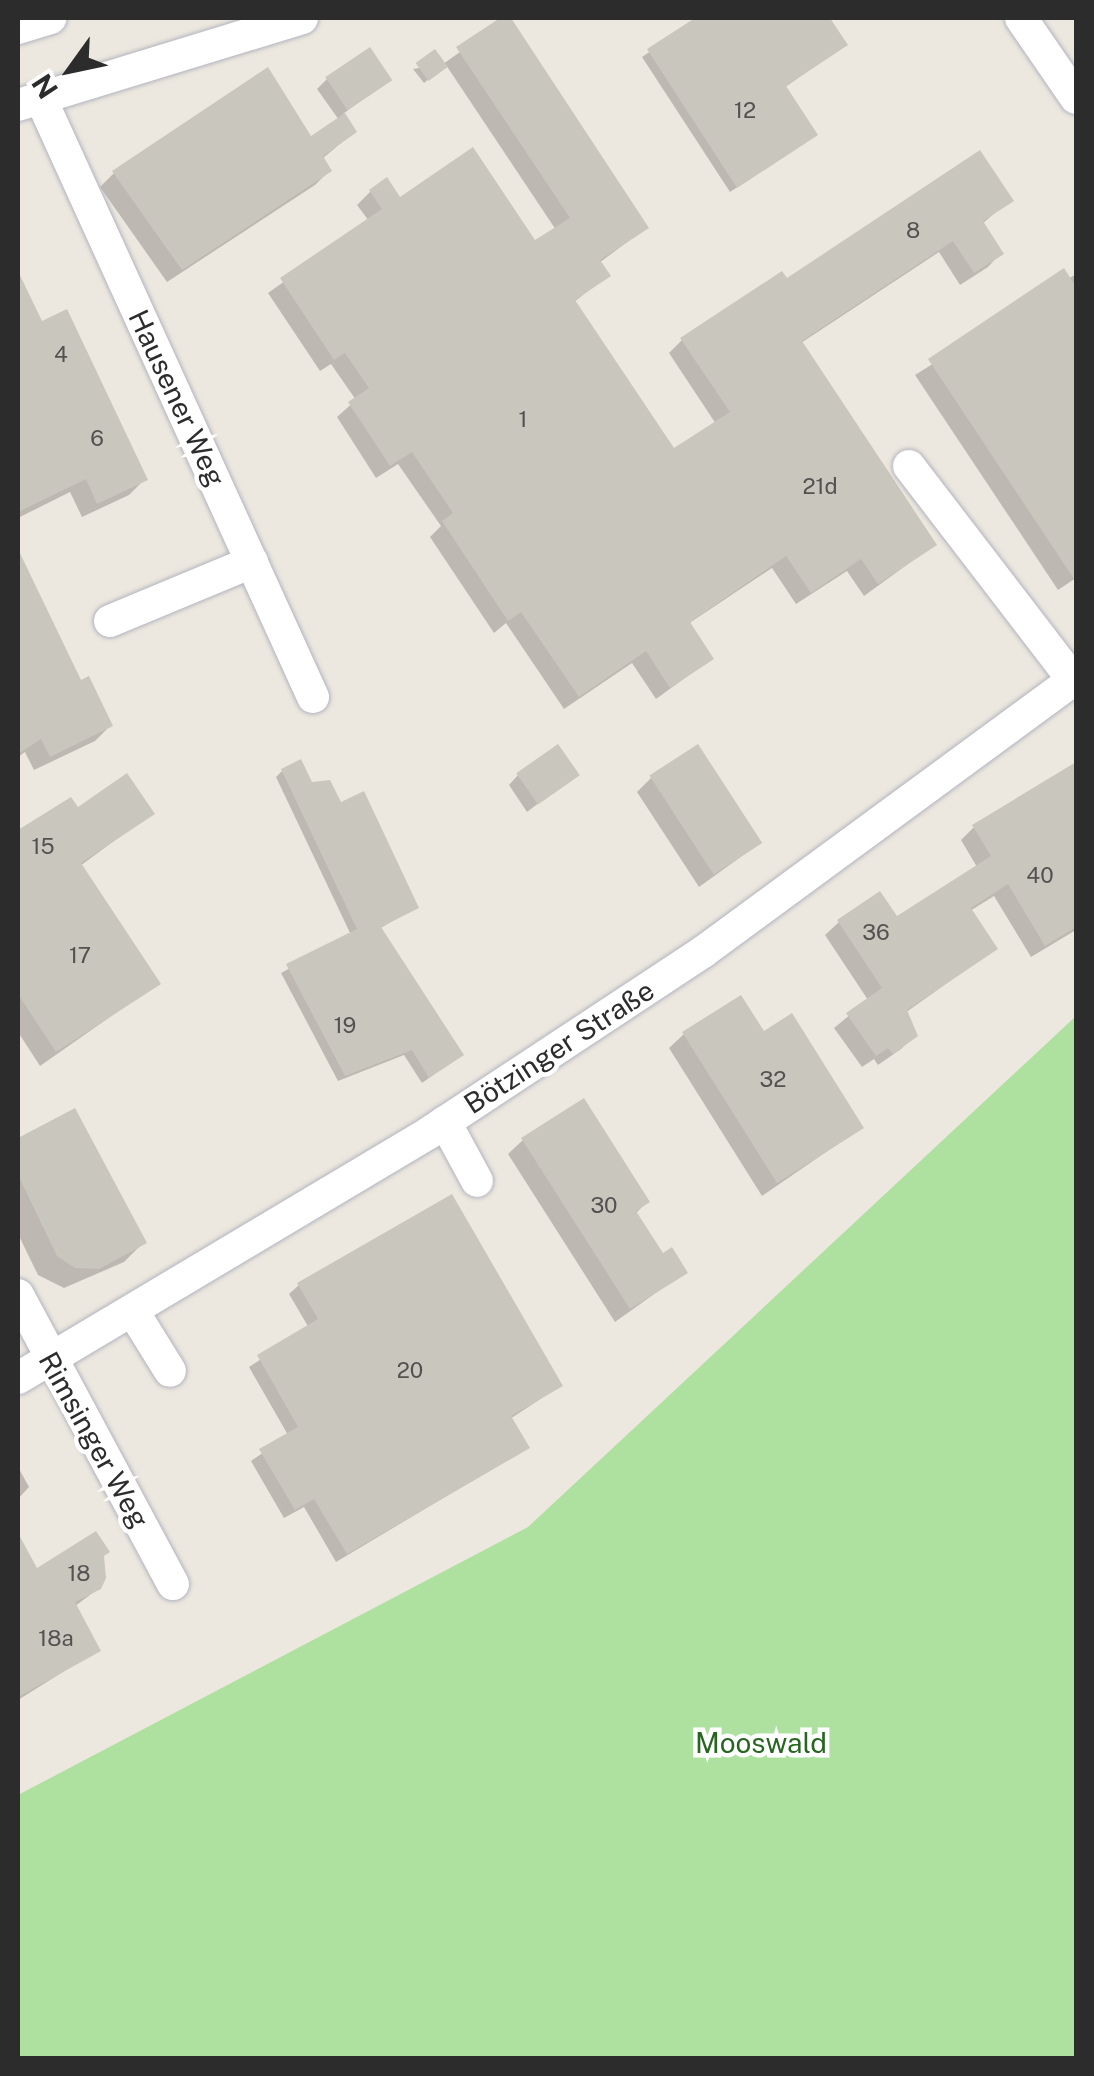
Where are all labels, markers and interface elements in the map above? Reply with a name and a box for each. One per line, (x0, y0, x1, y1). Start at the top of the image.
north arrow (20, 20, 120, 120)
text: N (25, 68, 64, 105)
house number: 12 (734, 98, 756, 124)
house number: 8 (906, 218, 920, 244)
street label: Hausener Weg (121, 304, 233, 492)
house number: 4 (54, 342, 68, 368)
house number: 1 (519, 407, 527, 433)
house number: 6 (90, 426, 104, 452)
house number: 21d (802, 474, 838, 500)
house number: 15 (31, 834, 55, 860)
house number: 40 (1026, 863, 1054, 889)
house number: 36 (862, 920, 890, 946)
house number: 17 (69, 943, 91, 969)
street label: Bötzinger Straße (458, 973, 660, 1121)
house number: 19 (334, 1013, 356, 1039)
house number: 32 (760, 1067, 786, 1093)
house number: 30 (590, 1193, 618, 1219)
street label: Rimsinger Weg (32, 1346, 156, 1534)
house number: 20 (397, 1358, 423, 1384)
house number: 18 (67, 1561, 91, 1587)
house number: 18a (38, 1626, 74, 1652)
park label: Mooswald (695, 1726, 827, 1760)

